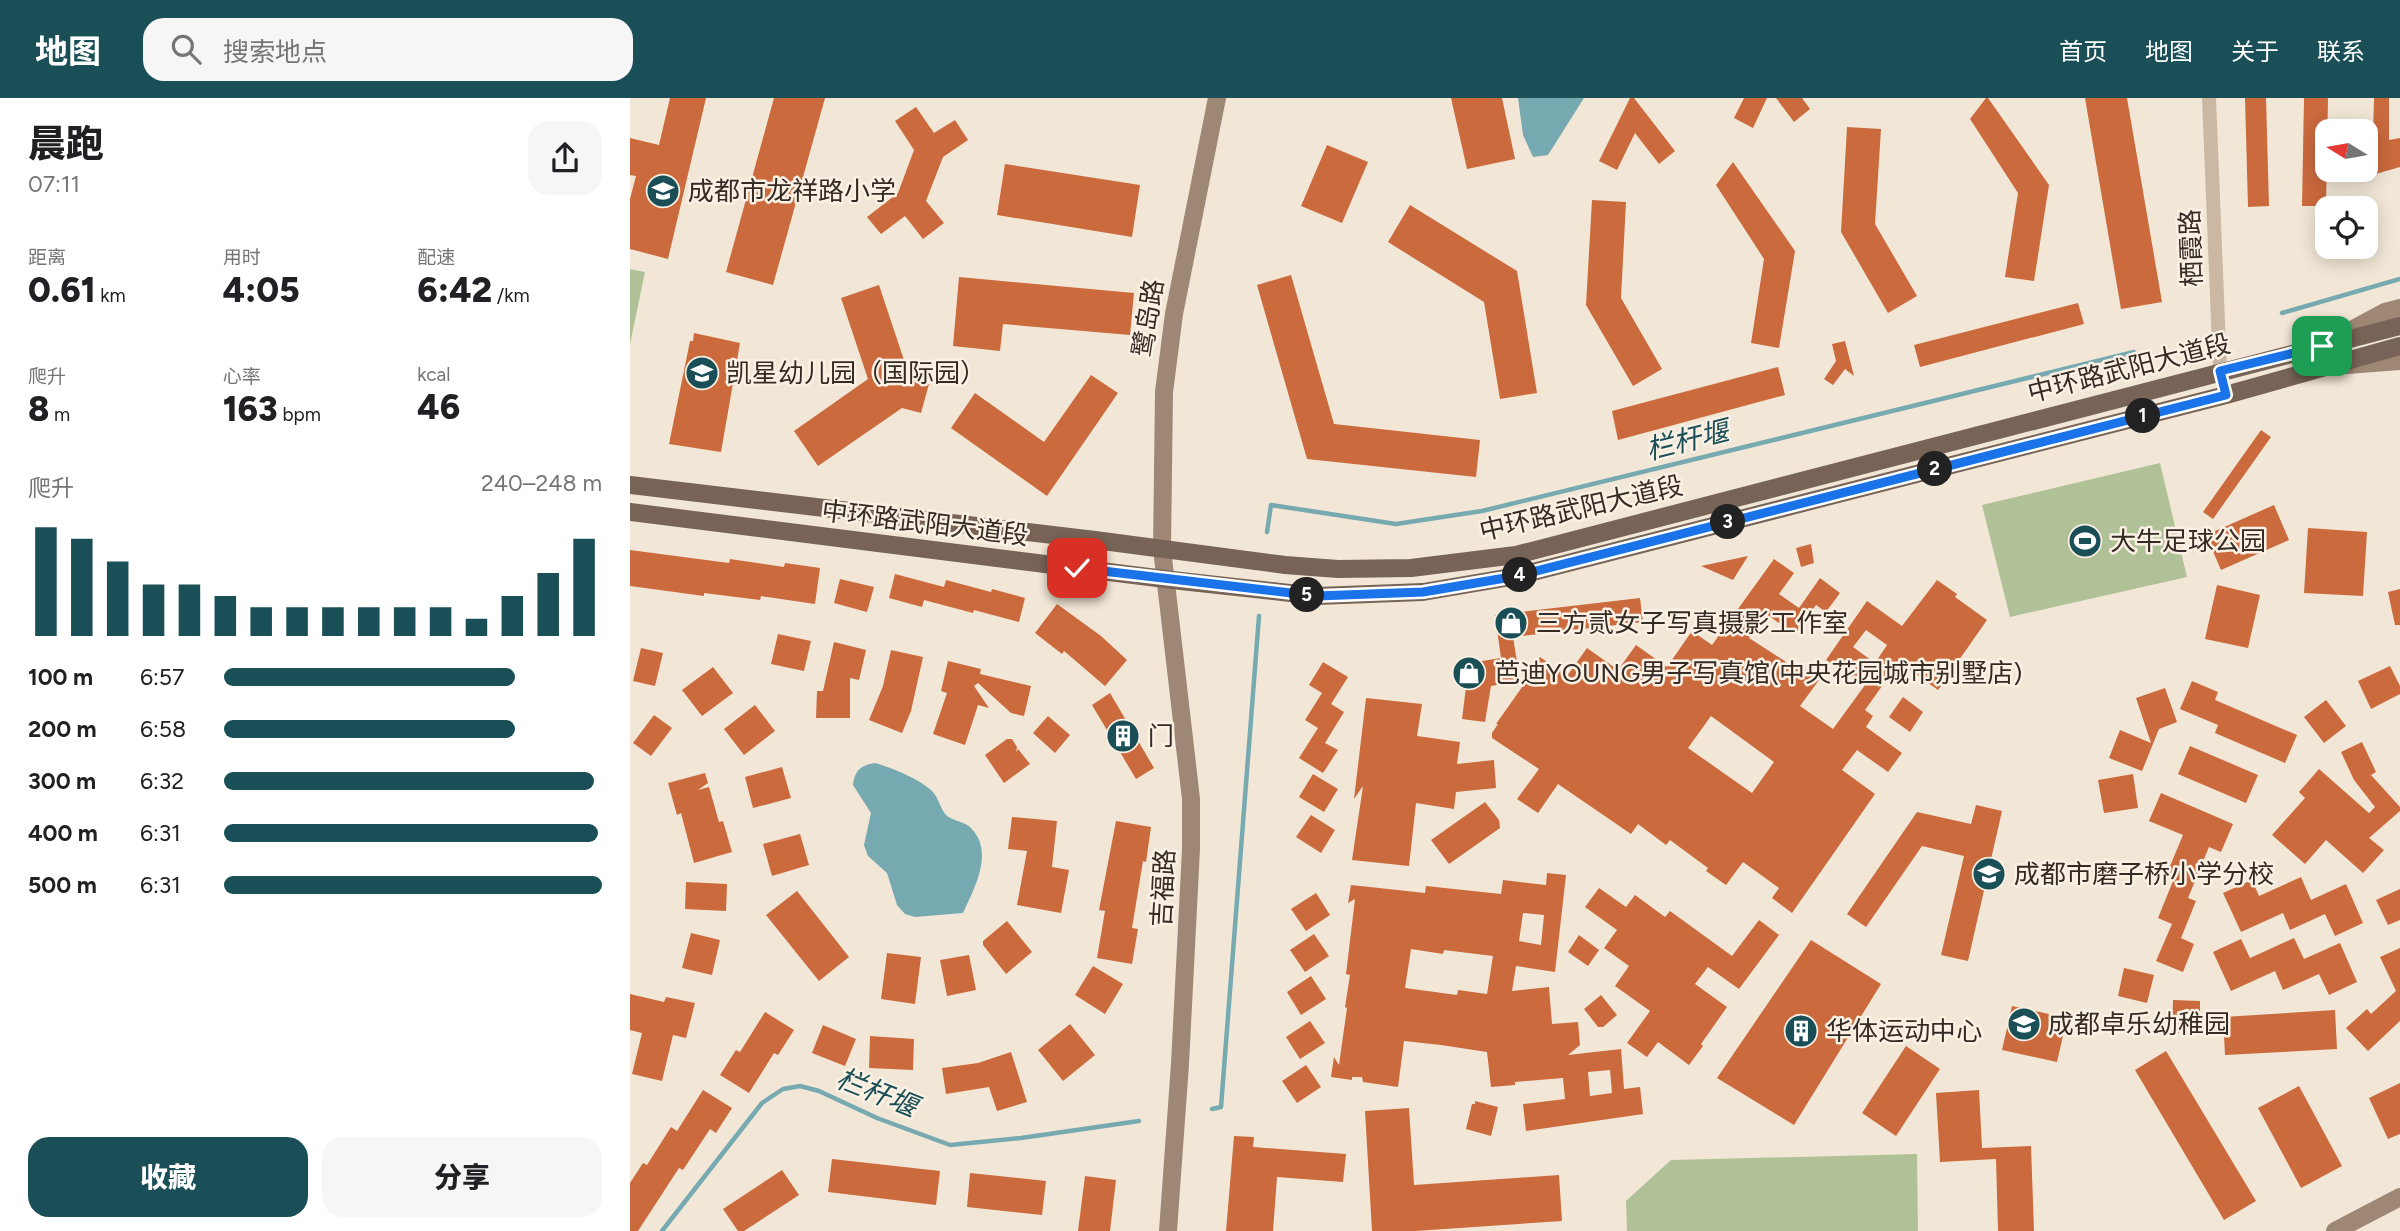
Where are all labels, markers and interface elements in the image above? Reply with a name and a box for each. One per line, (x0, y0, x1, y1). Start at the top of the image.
search box (143, 18, 633, 81)
icon: search (167, 30, 205, 68)
text: 地图 (35, 32, 101, 71)
text: 搜索地点 (223, 36, 327, 68)
text: 首页 (2059, 37, 2107, 66)
text: 地图 (2145, 37, 2193, 66)
text: 关于 (2231, 37, 2279, 66)
text: 联系 (2317, 37, 2365, 66)
north arrow (2315, 119, 2378, 182)
map controls (2315, 119, 2378, 259)
text: 晨跑 (28, 121, 104, 167)
button: share (528, 121, 602, 195)
text: 07:11 (28, 170, 80, 198)
school or university icon: 成都市龙祥路小学 (644, 172, 682, 210)
place label: 成都市龙祥路小学 (688, 175, 896, 207)
button: locate (2315, 196, 2378, 259)
street label: 栖霞路 (2174, 208, 2208, 288)
text: 距离 (28, 246, 66, 269)
text: 用时 (223, 246, 261, 269)
text: 配速 (417, 246, 455, 269)
text: 0.61 (28, 269, 96, 311)
text: 4:05 (223, 269, 300, 311)
text: 6:42 (417, 269, 492, 311)
street label: 鹭岛路 (1126, 277, 1170, 359)
text: km (96, 284, 126, 307)
text: /km (492, 284, 530, 307)
pin (2292, 316, 2352, 376)
street label: 中环路武阳大道段 (2024, 327, 2234, 409)
icon: arrive (2303, 327, 2341, 365)
school or university icon: 凯星幼儿园（国际园） (683, 354, 721, 392)
place label: 凯星幼儿园（国际园） (726, 357, 986, 389)
text: kcal (417, 363, 451, 386)
text: 爬升 (28, 365, 66, 388)
text: 心率 (223, 365, 261, 388)
text: 46 (417, 386, 460, 428)
text: 8 (28, 388, 49, 430)
text: 163 (223, 388, 278, 430)
pin: 1 (2126, 398, 2160, 434)
text: m (49, 403, 70, 426)
text: bpm (278, 403, 321, 426)
text: 1 (2138, 404, 2147, 427)
water label: 栏杆堰 (1642, 412, 1736, 467)
pin: 2 (1918, 452, 1952, 486)
text: 2 (1929, 457, 1940, 480)
text: 240–248 m (481, 469, 602, 497)
street label: 中环路武阳大道段 (1476, 469, 1686, 547)
text: 爬升 (28, 474, 74, 502)
street label: 中环路武阳大道段 (820, 494, 1030, 552)
pin: 3 (1710, 504, 1746, 540)
text: 3 (1722, 510, 1733, 533)
sports icon: 大牛足球公园 (2066, 522, 2104, 560)
place label: 大牛足球公园 (2110, 525, 2266, 557)
pin (1047, 538, 1107, 598)
icon: check (1058, 549, 1096, 587)
pin: 4 (1502, 558, 1538, 592)
text: 4 (1513, 563, 1526, 586)
pin: 5 (1290, 578, 1324, 612)
text: 5 (1301, 583, 1312, 606)
shop icon: 三方贰女子写真摄影工作室 (1492, 604, 1530, 642)
place label: 三方贰女子写真摄影工作室 (1536, 607, 1848, 639)
shop icon: 芭迪YOUNG男子写真馆(中央花园城市别墅店) (1450, 654, 1488, 692)
place label: 芭迪YOUNG男子写真馆(中央花园城市别墅店) (1494, 657, 2022, 689)
text: 100 m (28, 663, 93, 691)
text: 6:57 (140, 663, 184, 691)
text: 200 m (28, 715, 97, 743)
text: 6:58 (140, 715, 186, 743)
building icon: 门 (1104, 717, 1142, 755)
place label: 门 (1148, 720, 1174, 752)
text: 300 m (28, 767, 96, 795)
text: 6:32 (140, 767, 184, 795)
text: 400 m (28, 819, 98, 847)
text: 6:31 (140, 819, 181, 847)
street label: 吉福路 (1145, 848, 1181, 928)
school or university icon: 成都市磨子桥小学分校 (1970, 855, 2008, 893)
place label: 成都市磨子桥小学分校 (2014, 858, 2274, 890)
text: 500 m (28, 871, 97, 899)
text: 6:31 (140, 871, 181, 899)
school or university icon: 成都卓乐幼稚园 (2005, 1005, 2043, 1043)
place label: 成都卓乐幼稚园 (2048, 1008, 2230, 1040)
building icon: 华体运动中心 (1782, 1012, 1820, 1050)
place label: 华体运动中心 (1826, 1015, 1982, 1047)
water label: 栏杆堰 (832, 1061, 926, 1125)
button: 收藏 (28, 1137, 308, 1217)
button: 分享 (322, 1137, 602, 1217)

